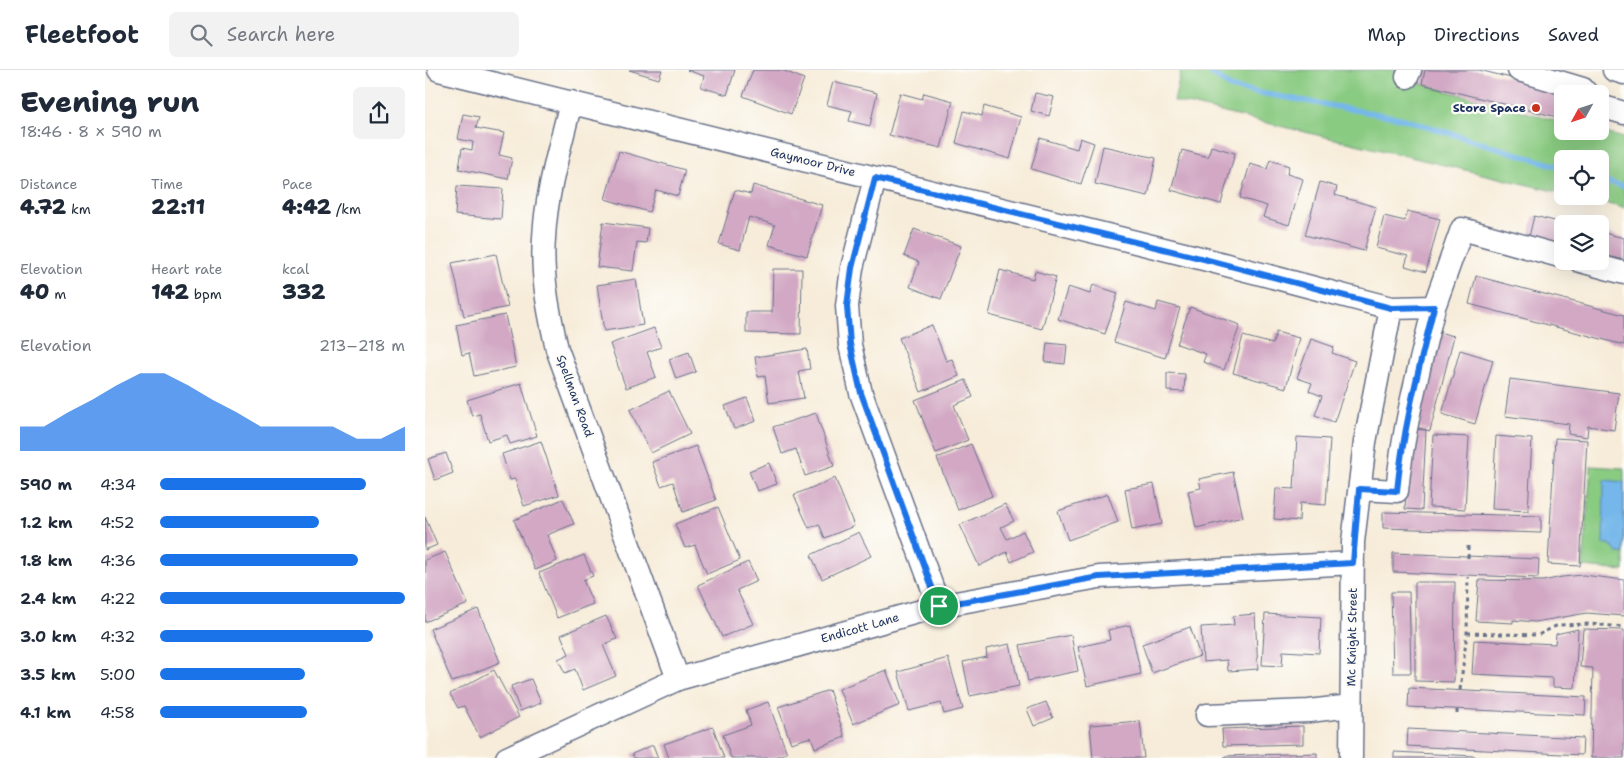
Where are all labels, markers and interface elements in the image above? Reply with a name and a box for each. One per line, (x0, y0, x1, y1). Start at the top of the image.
search box (169, 12, 519, 57)
text: Fleetfoot (25, 19, 139, 51)
icon: search (187, 21, 215, 49)
text: Search here (227, 22, 335, 47)
text: Map (1368, 23, 1406, 47)
text: Directions (1434, 23, 1520, 47)
text: Saved (1548, 23, 1599, 47)
text: Evening run (20, 83, 199, 121)
north arrow (1554, 85, 1609, 140)
map controls (1554, 85, 1609, 270)
button: share (353, 87, 405, 139)
place label: Store Space (1453, 100, 1526, 116)
marker: Store Space (1530, 102, 1542, 114)
text: 18:46 · 8 × 590 m (20, 121, 162, 142)
street label: Gaymoor Drive (769, 144, 857, 180)
button: locate (1554, 150, 1609, 205)
text: Distance (20, 175, 77, 193)
text: Time (151, 175, 183, 193)
text: Pace (282, 175, 313, 193)
text: 4.72 (20, 193, 66, 221)
text: 22:11 (151, 193, 205, 221)
text: 4:42 (282, 193, 331, 221)
text: km (66, 200, 91, 218)
text: /km (331, 200, 361, 218)
button: layers (1554, 215, 1609, 270)
text: Elevation (20, 260, 83, 278)
text: Heart rate (151, 260, 222, 278)
text: kcal (282, 260, 309, 278)
text: 40 (20, 278, 49, 306)
text: 142 (151, 278, 189, 306)
text: 332 (282, 278, 325, 306)
text: m (49, 285, 66, 303)
text: bpm (189, 285, 222, 303)
text: Elevation (20, 335, 92, 356)
text: 213–218 m (319, 335, 405, 356)
street label: Spellman Road (553, 353, 597, 440)
text: 590 m (20, 474, 72, 495)
text: 4:34 (100, 474, 136, 495)
text: 1.2 km (20, 512, 73, 533)
text: 4:52 (100, 512, 135, 533)
text: 1.8 km (20, 550, 72, 571)
text: 4:36 (100, 550, 136, 571)
pin (918, 585, 960, 627)
street label: Mc Knight Street (1343, 587, 1361, 687)
text: 2.4 km (20, 588, 76, 609)
text: 4:22 (100, 588, 136, 609)
icon: arrive (925, 592, 953, 620)
street label: Endicott Lane (819, 609, 901, 647)
text: 3.0 km (20, 626, 76, 647)
text: 4:32 (100, 626, 135, 647)
text: 3.5 km (20, 664, 76, 685)
text: 5:00 (100, 664, 135, 685)
text: 4.1 km (20, 702, 71, 723)
text: 4:58 (100, 702, 135, 723)

